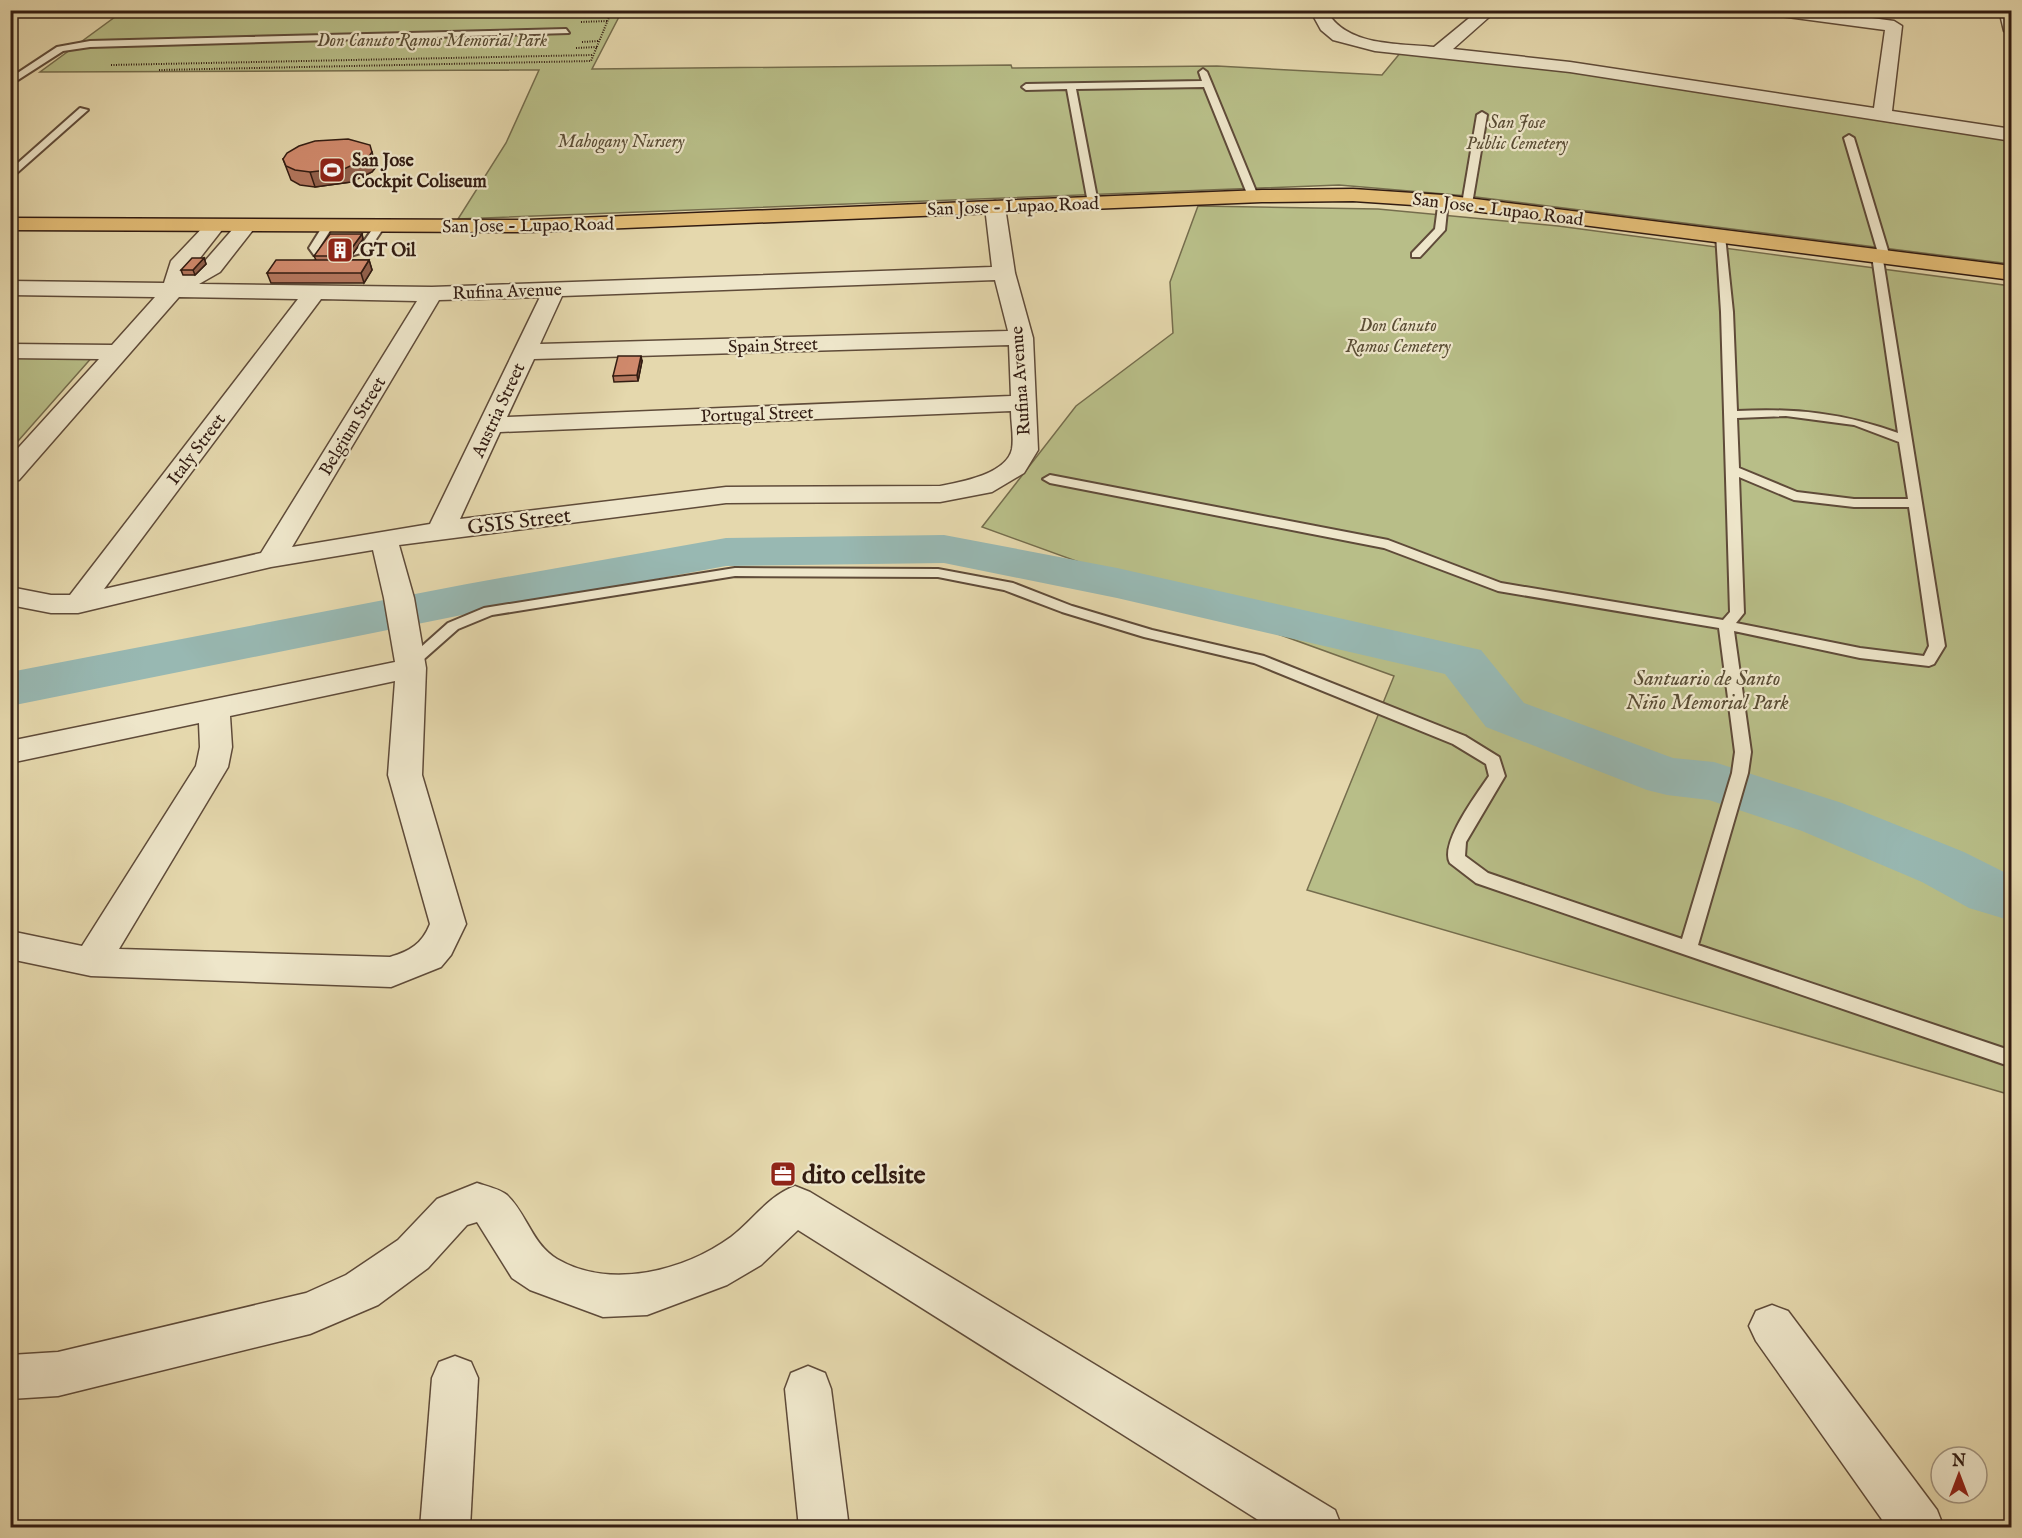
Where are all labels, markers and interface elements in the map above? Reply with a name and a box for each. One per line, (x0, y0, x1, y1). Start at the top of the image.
park label: Don Canuto Ramos Memorial Park (317, 30, 547, 53)
park label: San Jose Public Cemetery (1466, 112, 1568, 156)
park label: Mahogany Nursery (558, 131, 685, 154)
place label: San Jose Cockpit Coliseum (352, 150, 487, 194)
sports icon: San Jose Cockpit Coliseum (317, 155, 347, 185)
street label: San Jose - Lupao Road (1411, 189, 1585, 232)
street label: San Jose - Lupao Road (927, 193, 1100, 222)
street label: San Jose - Lupao Road (442, 213, 615, 239)
building icon: GT Oil (325, 235, 355, 265)
place label: GT Oil (360, 240, 417, 263)
street label: Rufina Avenue (452, 279, 562, 306)
park label: Don Canuto Ramos Cemetery (1345, 315, 1451, 359)
street label: Rufina Avenue (1006, 325, 1037, 436)
street label: Spain Street (728, 333, 818, 360)
street label: Austria Street (467, 360, 531, 463)
street label: Belgium Street (315, 373, 392, 480)
street label: Portugal Street (700, 402, 814, 429)
street label: Italy Street (163, 410, 232, 490)
street label: GSIS Street (466, 503, 572, 542)
park label: Santuario de Santo Niño Memorial Park (1625, 666, 1789, 717)
office icon: dito cellsite (768, 1159, 798, 1189)
place label: dito cellsite (802, 1159, 926, 1192)
north arrow (1929, 1445, 1989, 1505)
text: N (1951, 1452, 1966, 1472)

